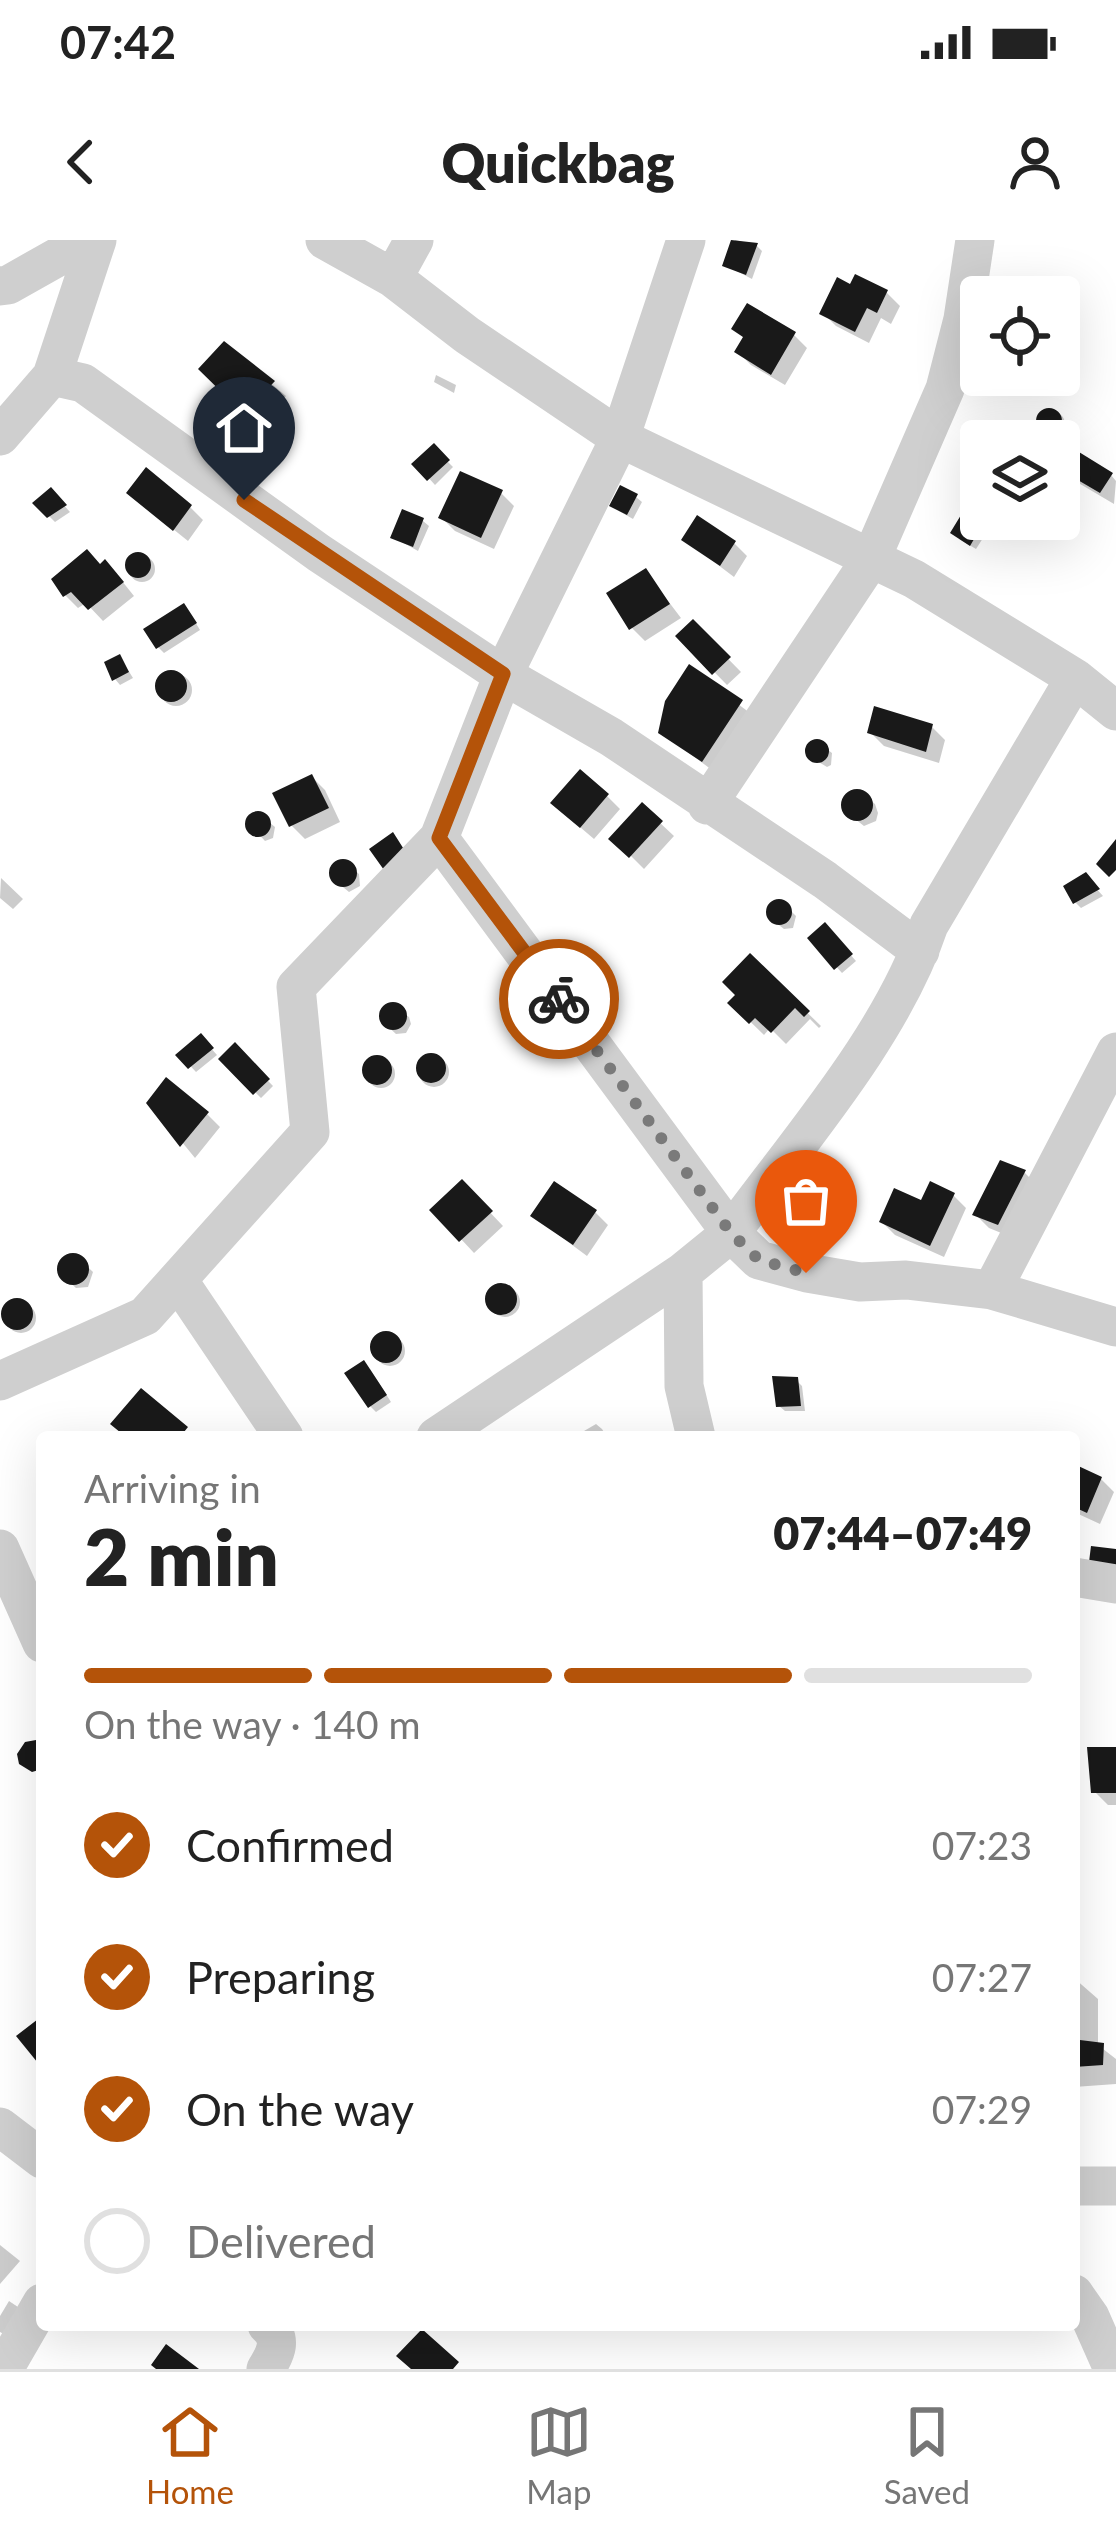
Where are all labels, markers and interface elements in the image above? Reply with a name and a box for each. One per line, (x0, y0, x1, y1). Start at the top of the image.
text: 07:42 (60, 15, 176, 69)
icon: back (48, 129, 114, 195)
icon: person (1002, 129, 1068, 195)
text: Quickbag (441, 130, 675, 195)
map controls (960, 276, 1080, 540)
button: locate (960, 276, 1080, 396)
pin (193, 377, 295, 500)
icon: home (211, 395, 277, 461)
button: layers (960, 420, 1080, 540)
courier (499, 939, 619, 1059)
icon: bike (526, 966, 592, 1032)
pin (755, 1150, 857, 1273)
icon: bag (773, 1168, 839, 1234)
text: Arriving in (84, 1465, 261, 1511)
text: 07:44–07:49 (773, 1506, 1032, 1560)
text: 2 min (84, 1509, 279, 1603)
text: On the way · 140 m (84, 1701, 421, 1747)
icon: check (84, 1812, 150, 1878)
text: Confirmed (186, 1818, 394, 1872)
text: 07:23 (932, 1822, 1032, 1868)
icon: check (84, 1944, 150, 2010)
text: Preparing (186, 1950, 375, 2004)
text: 07:27 (932, 1954, 1032, 2000)
icon: check (84, 2076, 150, 2142)
text: On the way (186, 2082, 414, 2136)
text: 07:29 (932, 2086, 1032, 2132)
text: Delivered (186, 2214, 376, 2268)
tab: Home (146, 2399, 234, 2511)
tab: Map (526, 2399, 592, 2511)
tab: Saved (884, 2399, 970, 2511)

